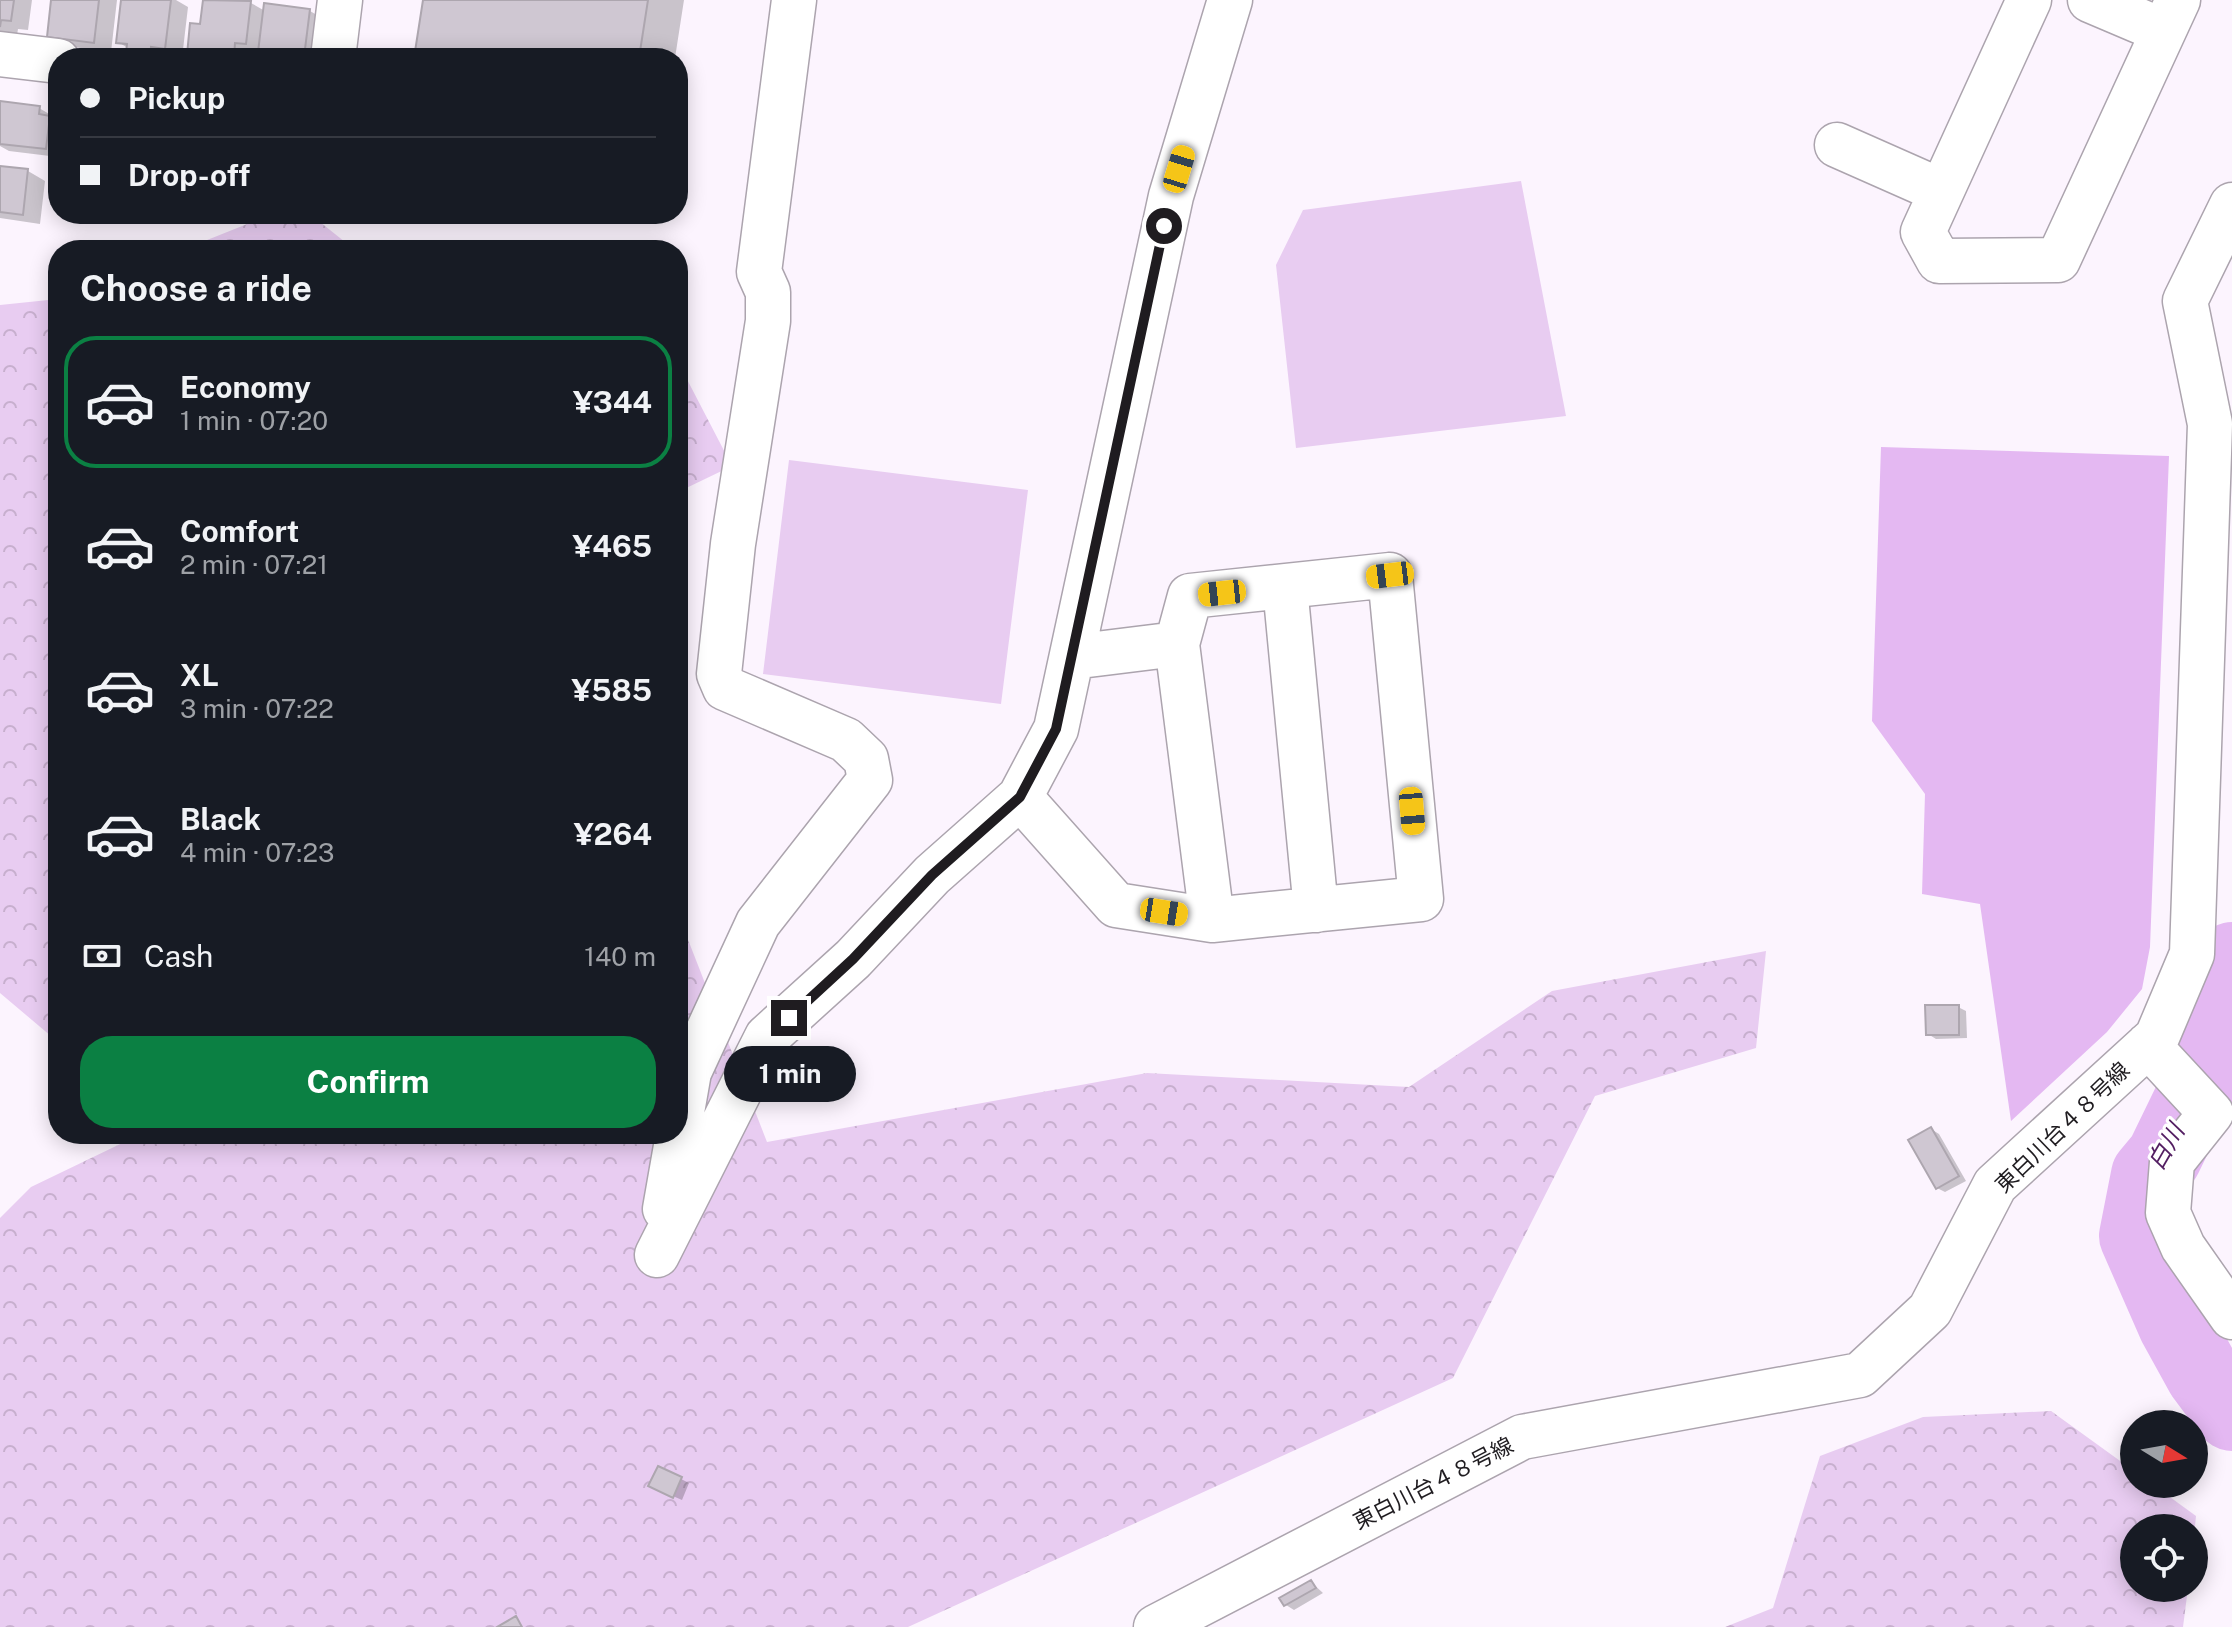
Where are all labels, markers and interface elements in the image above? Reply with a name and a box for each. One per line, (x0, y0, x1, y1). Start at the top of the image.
text: Pickup (128, 80, 225, 116)
car (1161, 143, 1197, 195)
text: Drop-off (128, 157, 250, 193)
route start (1146, 208, 1182, 244)
text: Choose a ride (80, 267, 312, 309)
icon: car (84, 366, 156, 438)
text: Economy (180, 369, 311, 405)
text: ¥344 (573, 384, 652, 420)
text: 1 min · 07:20 (180, 405, 328, 436)
icon: car (84, 510, 156, 582)
text: Comfort (180, 513, 299, 549)
text: ¥465 (572, 528, 652, 564)
text: 2 min · 07:21 (180, 549, 328, 580)
car (1365, 560, 1415, 590)
car (1197, 579, 1247, 607)
icon: car (84, 654, 156, 726)
text: XL (180, 657, 219, 693)
text: ¥585 (572, 672, 652, 708)
text: 3 min · 07:22 (180, 693, 334, 724)
car (1398, 786, 1426, 836)
icon: car (84, 798, 156, 870)
text: Black (180, 801, 261, 837)
text: ¥264 (574, 816, 652, 852)
text: 4 min · 07:23 (180, 837, 335, 868)
car (1138, 896, 1190, 928)
icon: cash (80, 934, 124, 978)
text: Cash (144, 938, 213, 974)
text: 140 m (584, 941, 656, 972)
route end (771, 1000, 807, 1036)
button: Confirm (80, 1036, 656, 1128)
callout: 1 min (723, 1046, 855, 1102)
street label: 東白川台４８号線 (1990, 1057, 2134, 1197)
text: 1 min (759, 1058, 821, 1089)
water label: 白川 (2141, 1116, 2191, 1174)
north arrow (2120, 1410, 2208, 1498)
map controls (2120, 1410, 2208, 1602)
street label: 東白川台４８号線 (1349, 1431, 1517, 1535)
button: locate (2120, 1514, 2208, 1602)

